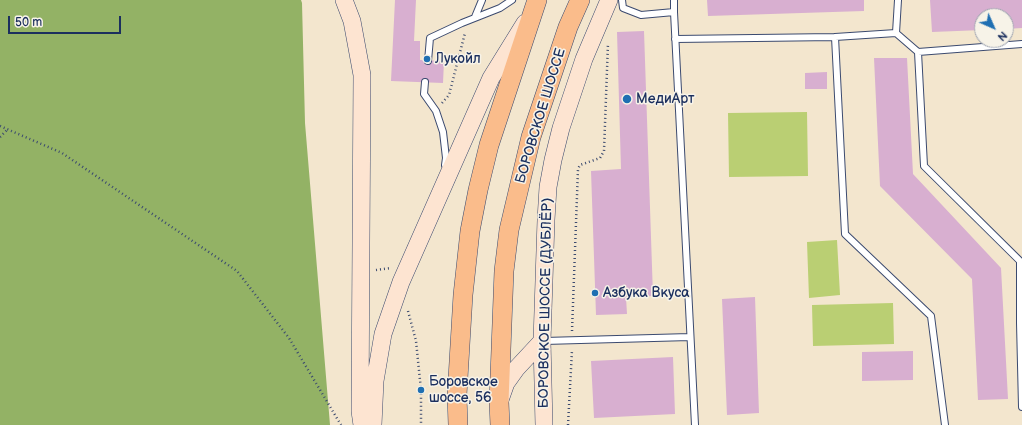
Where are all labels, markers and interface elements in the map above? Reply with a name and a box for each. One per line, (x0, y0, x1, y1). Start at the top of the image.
scale bar (10, 8, 123, 34)
north arrow (974, 8, 1014, 48)
text: 50 m (15, 15, 42, 30)
text: N (995, 29, 1010, 44)
street label: БОРОВСКОЕ ШОССЕ (512, 46, 570, 186)
place label: Лукойл (435, 51, 481, 67)
marker: Лукойл (422, 54, 432, 64)
place label: МедиАрт (636, 91, 694, 107)
marker: МедиАрт (621, 93, 633, 105)
street label: БОРОВСКОЕ ШОССЕ (ДУБЛЁР) (536, 198, 556, 408)
place label: Азбука Вкуса (603, 285, 690, 301)
marker: Азбука Вкуса (590, 288, 600, 298)
place label: Боровское шоссе, 56 (429, 374, 498, 406)
marker: Боровское шоссе, 56 (416, 385, 426, 395)

